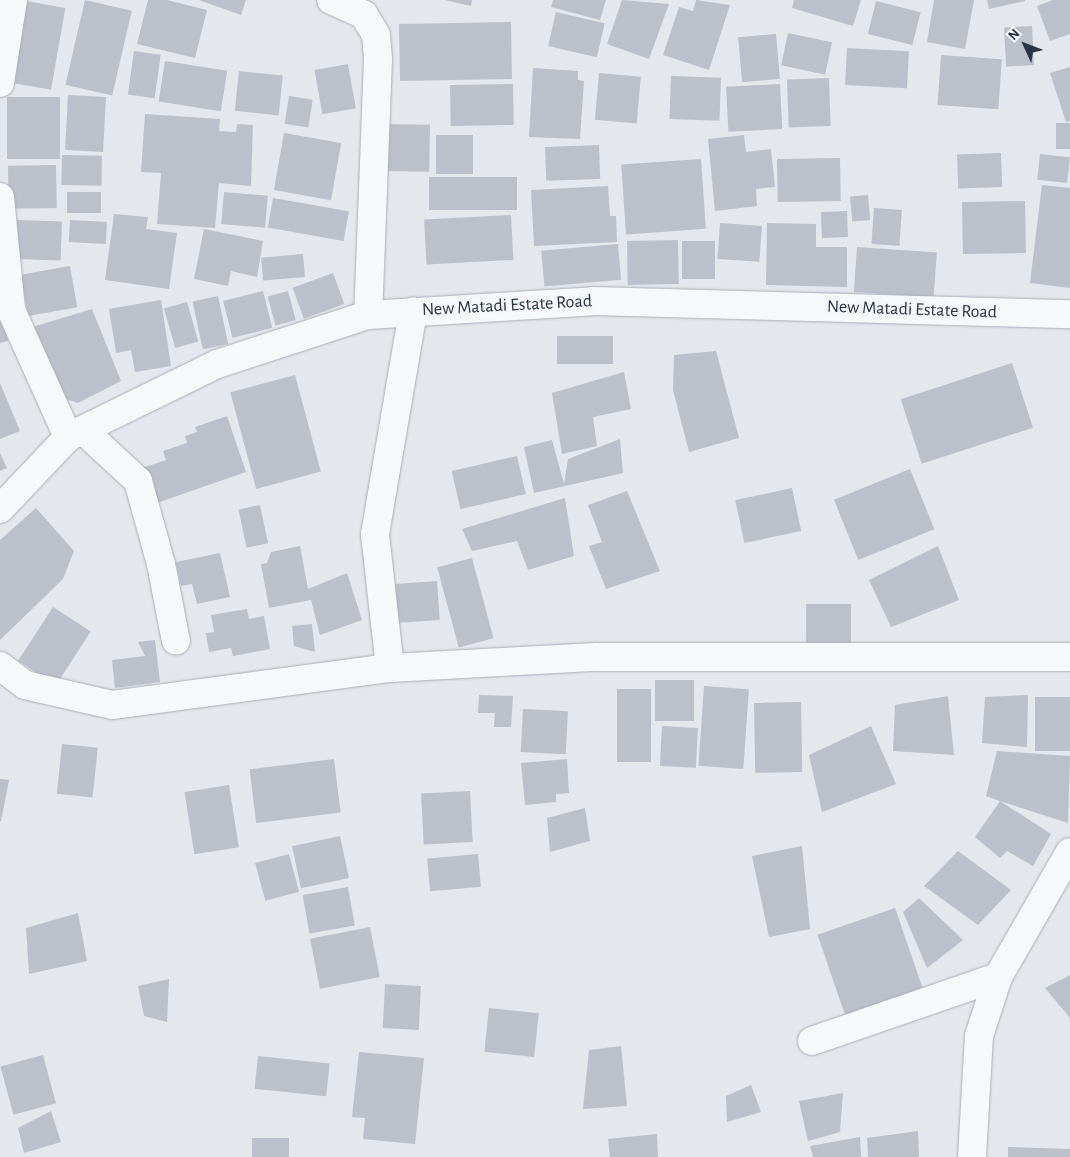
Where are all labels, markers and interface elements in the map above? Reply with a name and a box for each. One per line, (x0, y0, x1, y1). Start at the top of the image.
north arrow (1000, 20, 1050, 70)
text: N (1006, 26, 1022, 43)
street label: New Matadi Estate Road (421, 291, 593, 321)
street label: New Matadi Estate Road (827, 296, 997, 324)

